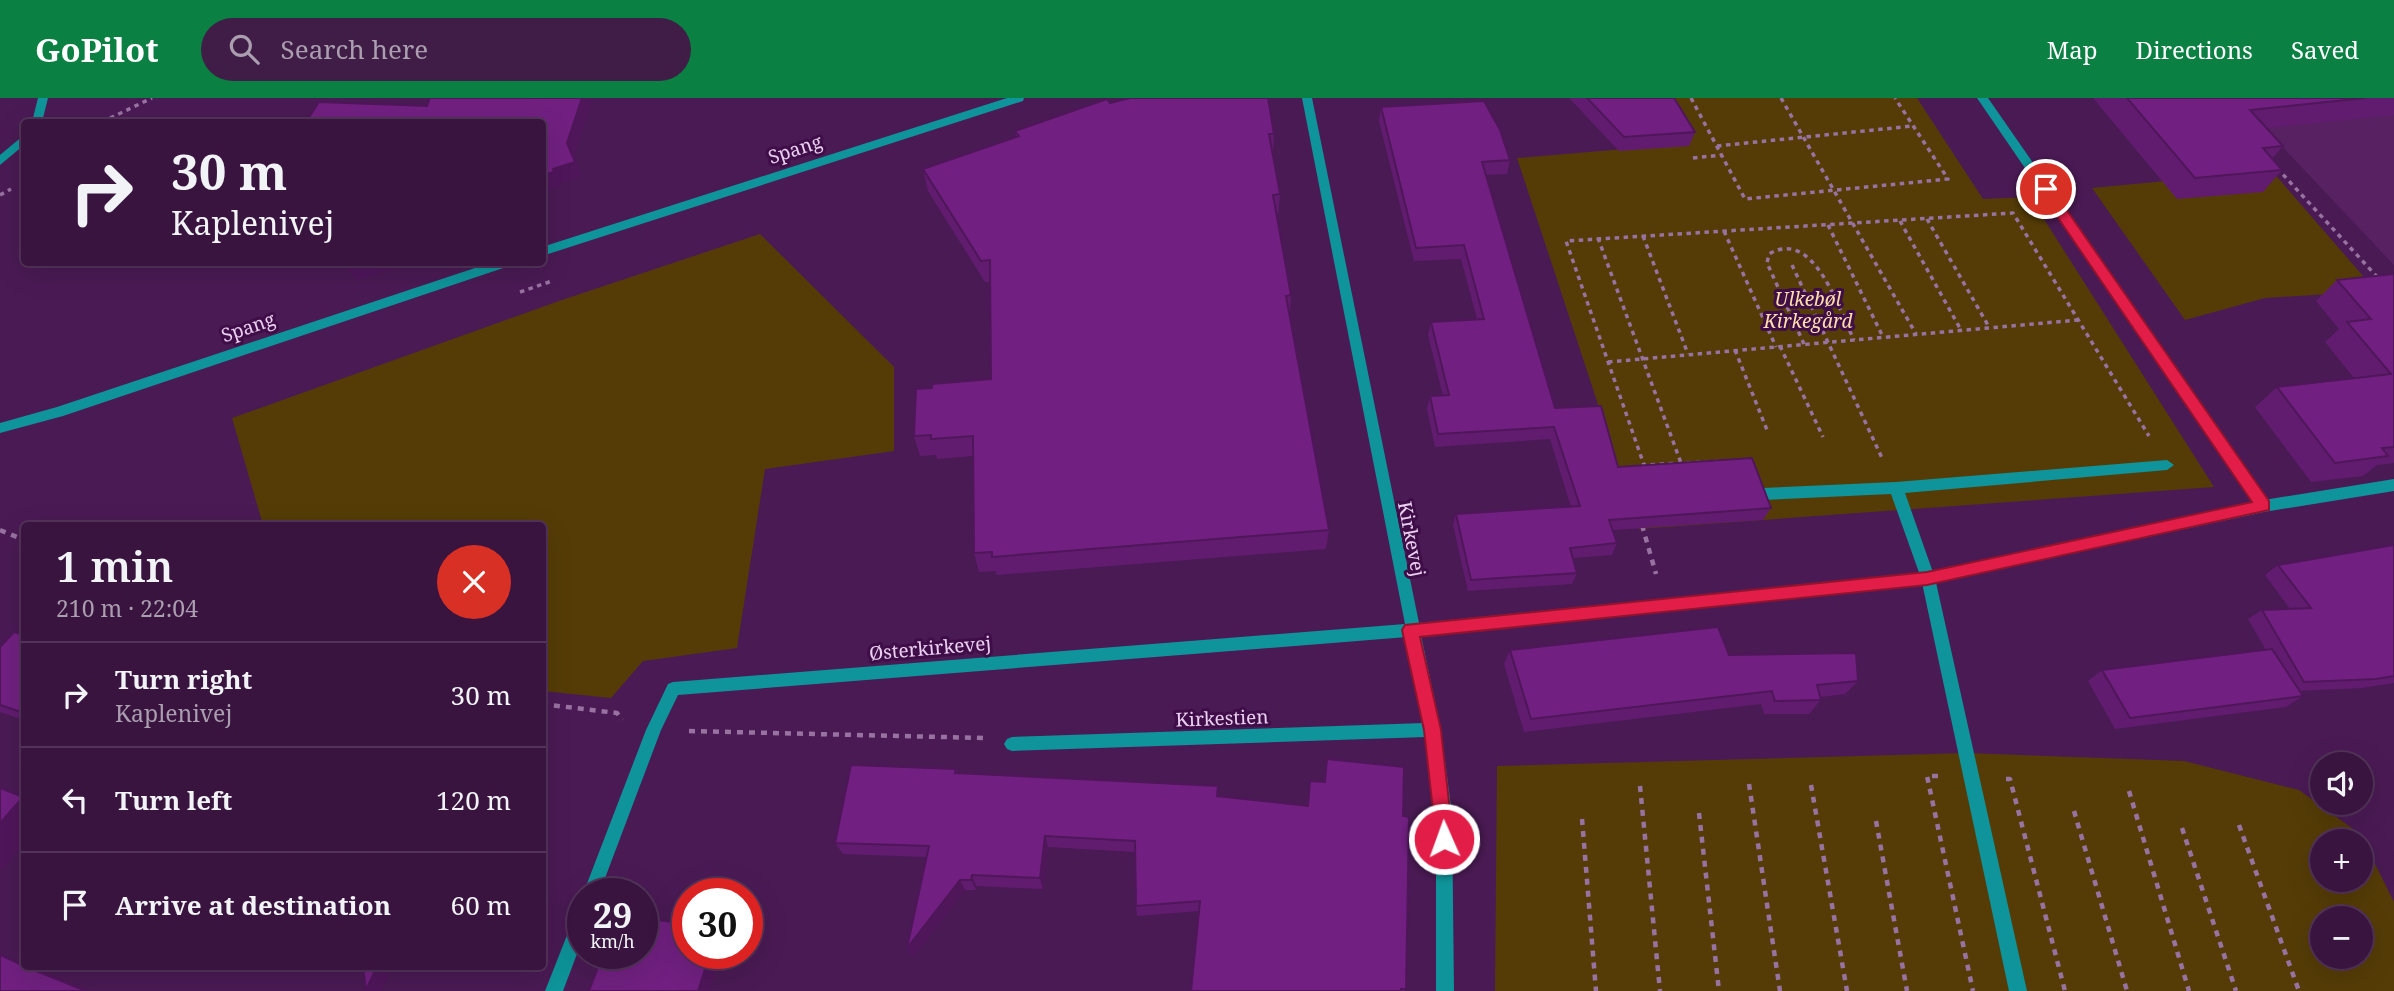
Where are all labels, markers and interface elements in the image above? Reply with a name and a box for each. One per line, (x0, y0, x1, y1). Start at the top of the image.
search box (201, 18, 691, 81)
text: GoPilot (35, 27, 159, 72)
icon: search (225, 30, 263, 68)
text: Search here (281, 31, 428, 67)
text: Map (2047, 33, 2098, 66)
text: Directions (2136, 33, 2253, 66)
text: Saved (2291, 33, 2359, 66)
street label: Spang (765, 128, 825, 170)
text: 30 m (171, 138, 287, 204)
icon: right (56, 147, 147, 238)
pin (2016, 159, 2076, 219)
icon: arrive (2027, 170, 2065, 208)
text: Kaplenivej (171, 201, 334, 244)
park label: Ulkebøl Kirkegård (1763, 286, 1853, 334)
street label: Spang (218, 306, 278, 348)
street label: Kirkevej (1392, 499, 1432, 579)
text: 1 min (56, 537, 173, 594)
button: close (437, 545, 511, 619)
text: 210 m · 22:04 (56, 592, 198, 624)
street label: Østerkirkevej (868, 630, 992, 666)
text: Turn right (115, 661, 252, 697)
icon: right (56, 676, 94, 714)
text: 30 m (451, 677, 511, 713)
text: Kaplenivej (115, 697, 232, 729)
street label: Kirkestien (1175, 703, 1269, 733)
map controls (2310, 752, 2373, 969)
button: sound (2310, 752, 2373, 815)
icon: left (56, 781, 94, 819)
text: Turn left (115, 782, 232, 818)
text: 120 m (436, 782, 511, 818)
position arrow (1407, 802, 1481, 876)
button: + (2310, 829, 2373, 892)
speed limit sign: 30 (672, 878, 763, 969)
icon: arrive (56, 886, 94, 924)
text: Arrive at destination (115, 887, 391, 923)
text: 60 m (451, 887, 511, 923)
text: 29 (593, 891, 632, 938)
button: − (2310, 906, 2373, 969)
text: km/h (590, 929, 635, 953)

